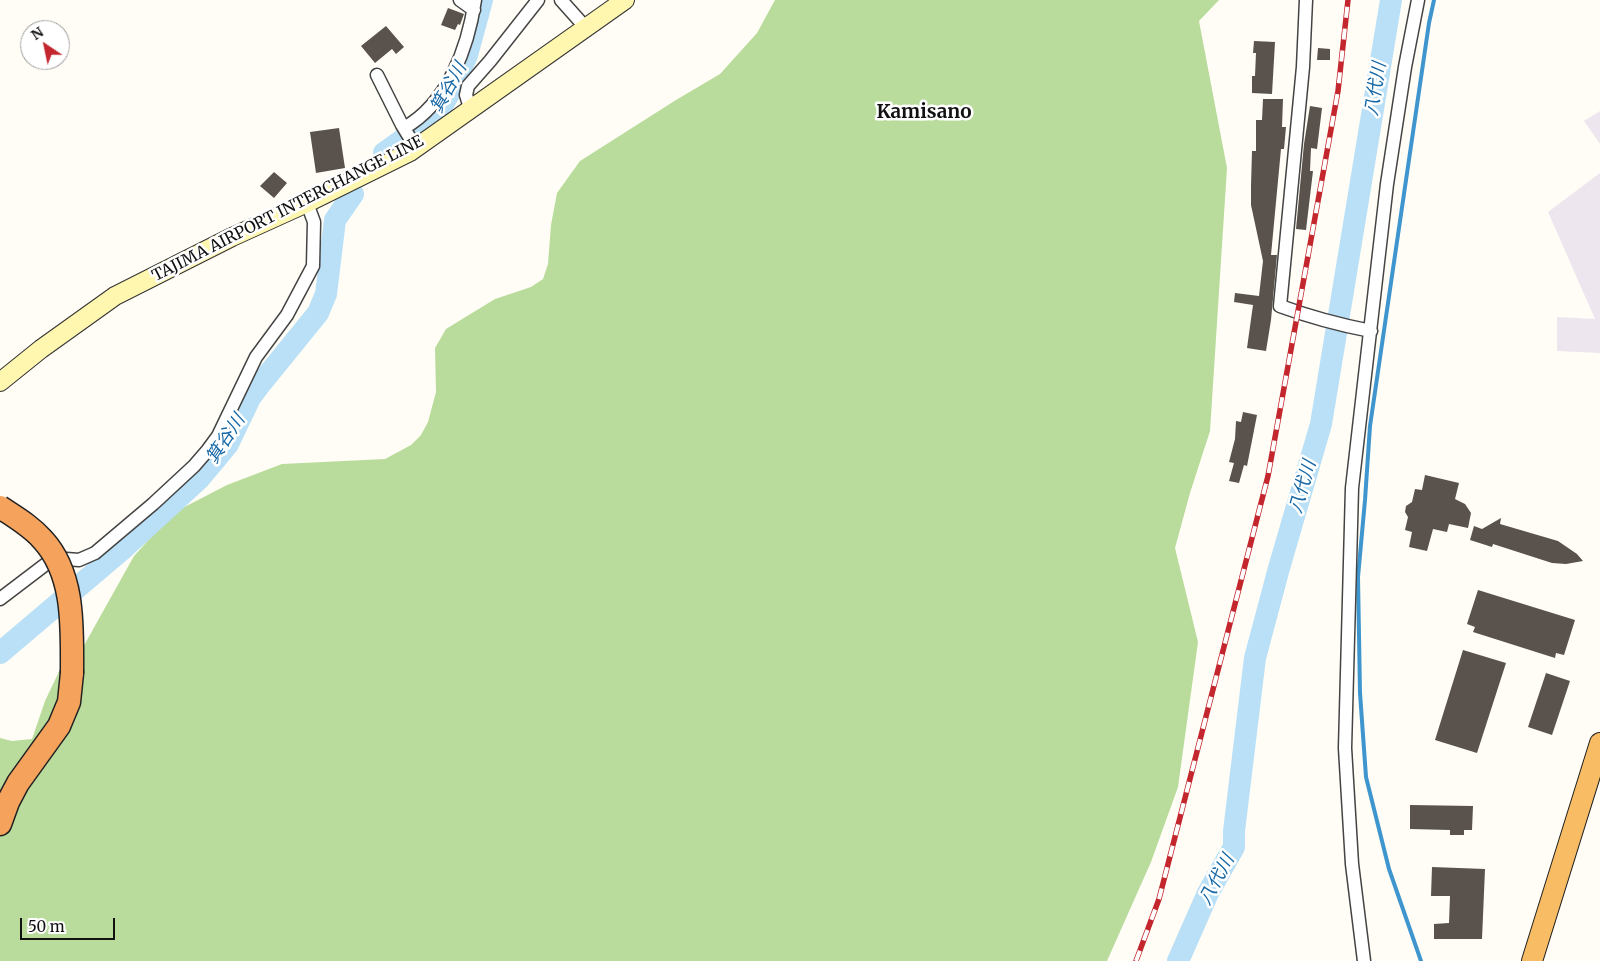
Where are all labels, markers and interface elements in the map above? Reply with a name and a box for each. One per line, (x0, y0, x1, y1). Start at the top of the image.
north arrow (20, 20, 70, 70)
text: N (28, 23, 47, 44)
water label: 箕谷川 (426, 59, 472, 117)
water label: 八代川 (1361, 61, 1391, 117)
district label: Kamisano (876, 102, 972, 124)
street label: TAJIMA AIRPORT INTERCHANGE LINE (149, 132, 427, 286)
water label: 箕谷川 (202, 410, 250, 468)
water label: 八代川 (1285, 458, 1321, 516)
water label: 八代川 (1195, 851, 1239, 909)
scale bar (22, 908, 118, 940)
text: 50 m (28, 917, 65, 936)

